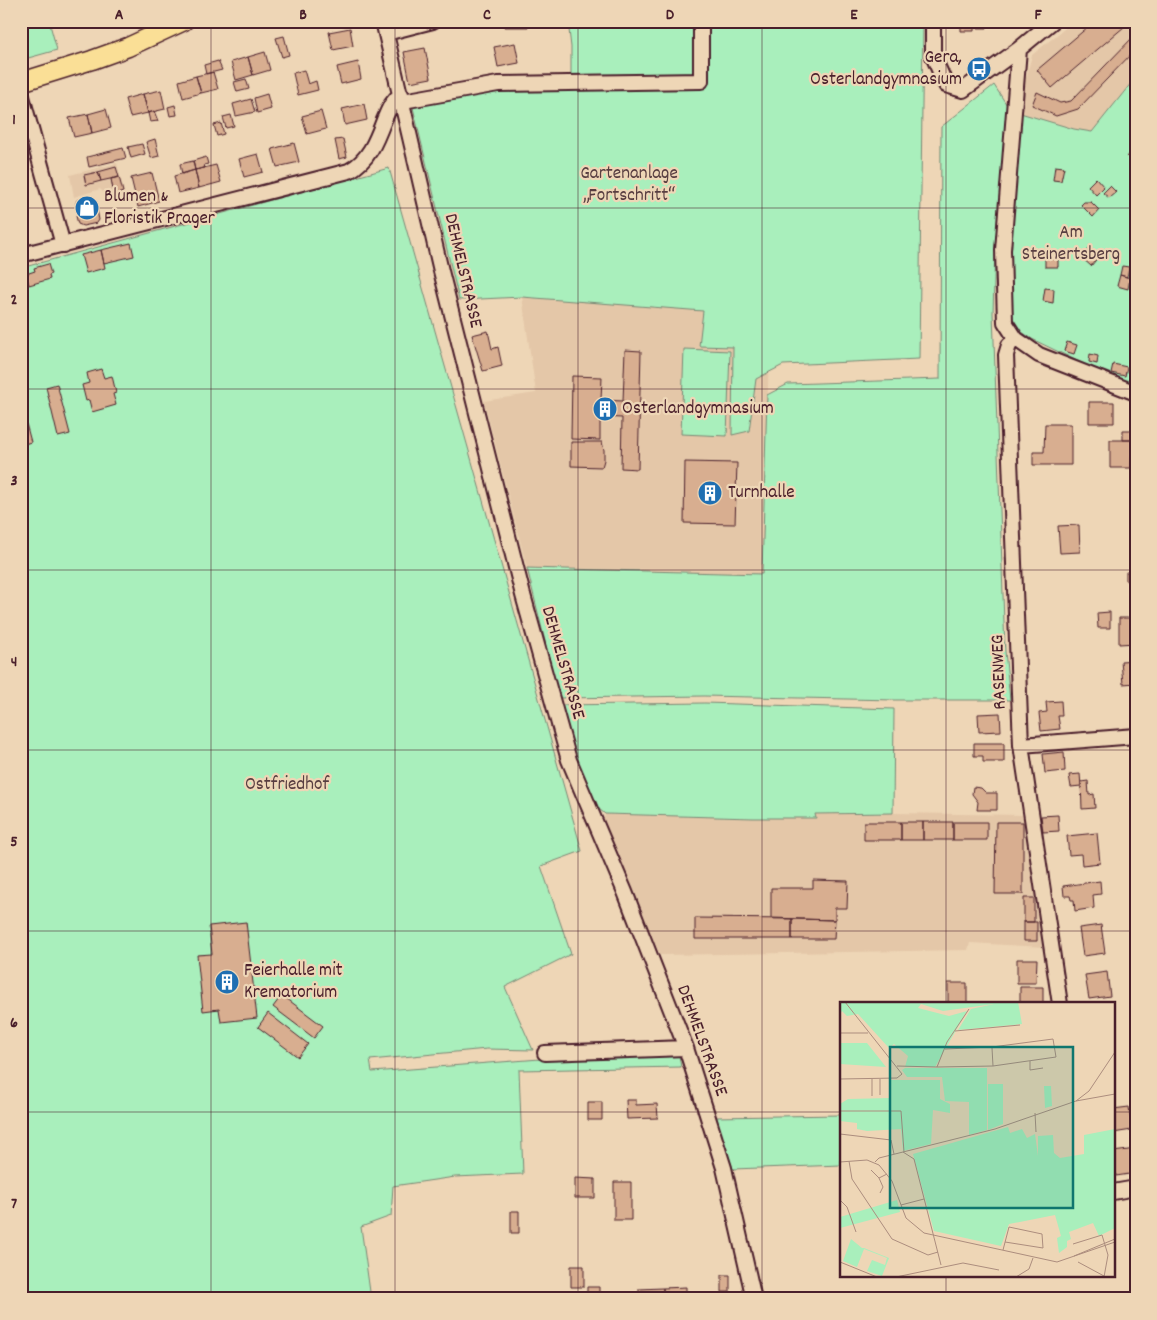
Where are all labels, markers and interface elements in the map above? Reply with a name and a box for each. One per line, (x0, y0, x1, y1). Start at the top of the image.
text: A (115, 4, 124, 27)
text: B (299, 4, 307, 27)
text: C (483, 4, 491, 27)
text: D (666, 4, 675, 27)
text: E (850, 4, 858, 27)
text: F (1034, 4, 1042, 27)
place label: Gera, Osterlandgymnasium (810, 45, 962, 94)
bus stop icon: Gera, Osterlandgymnasium (966, 56, 992, 82)
text: 1 (12, 109, 16, 132)
park label: Gartenanlage „Fortschritt“ (580, 161, 678, 210)
place label: Blumen & Floristik Prager (104, 184, 215, 233)
shop icon: Blumen & Floristik Prager (74, 195, 100, 221)
street label: DEHMELSTRASSE (436, 211, 488, 331)
park label: Am Steinertsberg (1022, 220, 1120, 269)
text: 2 (11, 289, 18, 312)
building icon: Osterlandgymnasium (592, 396, 618, 422)
place label: Osterlandgymnasium (622, 396, 774, 423)
text: 3 (10, 470, 18, 493)
building icon: Turnhalle (697, 480, 723, 506)
place label: Turnhalle (728, 480, 795, 507)
street label: DEHMELSTRASSE (533, 603, 591, 723)
street label: RASENWEG (985, 634, 1015, 710)
text: 4 (11, 651, 17, 674)
park label: Ostfriedhof (245, 772, 330, 799)
text: 5 (10, 831, 18, 854)
place label: Feierhalle mit Krematorium (244, 958, 343, 1007)
building icon: Feierhalle mit Krematorium (214, 969, 240, 995)
street label: DEHMELSTRASSE (668, 982, 734, 1101)
inset map (840, 1002, 1114, 1278)
text: 6 (10, 1012, 18, 1035)
text: 7 (11, 1193, 17, 1216)

